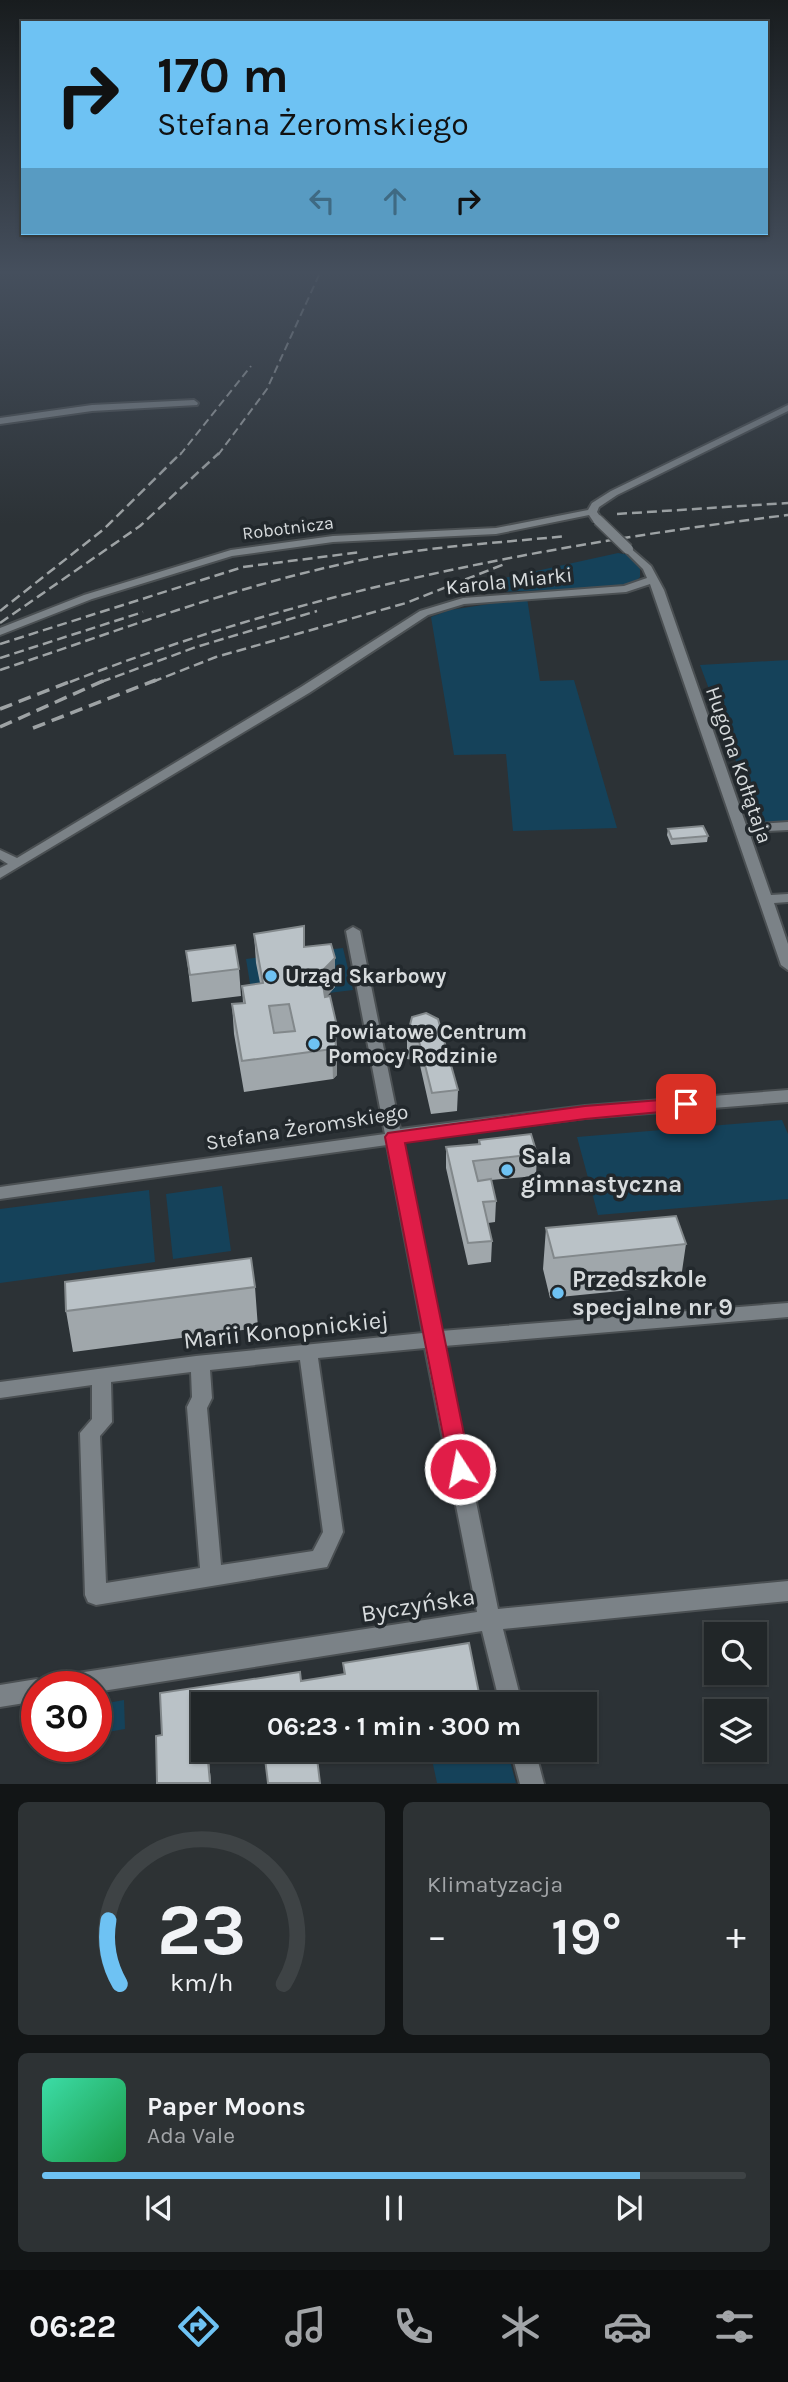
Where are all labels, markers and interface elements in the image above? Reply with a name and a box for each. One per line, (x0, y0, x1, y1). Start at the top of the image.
text: 170 m (157, 47, 289, 104)
icon: right (42, 49, 133, 140)
text: Stefana Żeromskiego (157, 106, 469, 143)
icon: left (303, 182, 341, 220)
icon: ahead (376, 182, 414, 220)
icon: right (449, 182, 487, 220)
street label: Robotnicza (241, 511, 335, 545)
street label: Karola Miarki (445, 562, 573, 600)
street label: Hugona Kołłątaja (701, 683, 777, 847)
place label: Urząd Skarbowy (285, 964, 447, 988)
marker: Urząd Skarbowy (263, 968, 279, 984)
place label: Powiatowe Centrum Pomocy Rodzinie (328, 1020, 527, 1068)
marker: Powiatowe Centrum Pomocy Rodzinie (306, 1036, 322, 1052)
pin (656, 1074, 716, 1134)
icon: arrive (667, 1085, 705, 1123)
street label: Stefana Żeromskiego (204, 1099, 410, 1155)
place label: Sala gimnastyczna (521, 1142, 682, 1198)
marker: Sala gimnastyczna (499, 1162, 515, 1178)
place label: Przedszkole specjalne nr 9 (572, 1265, 733, 1321)
marker: Przedszkole specjalne nr 9 (550, 1285, 566, 1301)
street label: Marii Konopnickiej (182, 1305, 390, 1355)
position arrow (423, 1432, 497, 1506)
street label: Byczyńska (359, 1582, 477, 1628)
map controls (704, 1622, 767, 1762)
button: search (704, 1622, 767, 1685)
speed limit sign: 30 (21, 1671, 112, 1762)
button: layers (704, 1699, 767, 1762)
text: 06:23 · 1 min · 300 m (267, 1711, 521, 1742)
text: Klimatyzacja (427, 1871, 563, 1898)
text: 23 (157, 1888, 246, 1973)
text: 19° (551, 1906, 622, 1967)
text: − (427, 1914, 447, 1959)
text: + (726, 1914, 746, 1959)
text: km/h (170, 1968, 233, 1997)
text: Paper Moons (147, 2091, 306, 2122)
text: Ada Vale (147, 2122, 235, 2149)
icon: previous (140, 2189, 178, 2227)
icon: pause (375, 2189, 413, 2227)
icon: next (610, 2189, 648, 2227)
icon: directions (174, 2302, 223, 2351)
icon: music (281, 2302, 330, 2351)
icon: phone (389, 2302, 438, 2351)
icon: climate (496, 2302, 545, 2351)
icon: car (603, 2302, 652, 2351)
icon: filters (710, 2302, 759, 2351)
text: 06:22 (29, 2308, 116, 2345)

